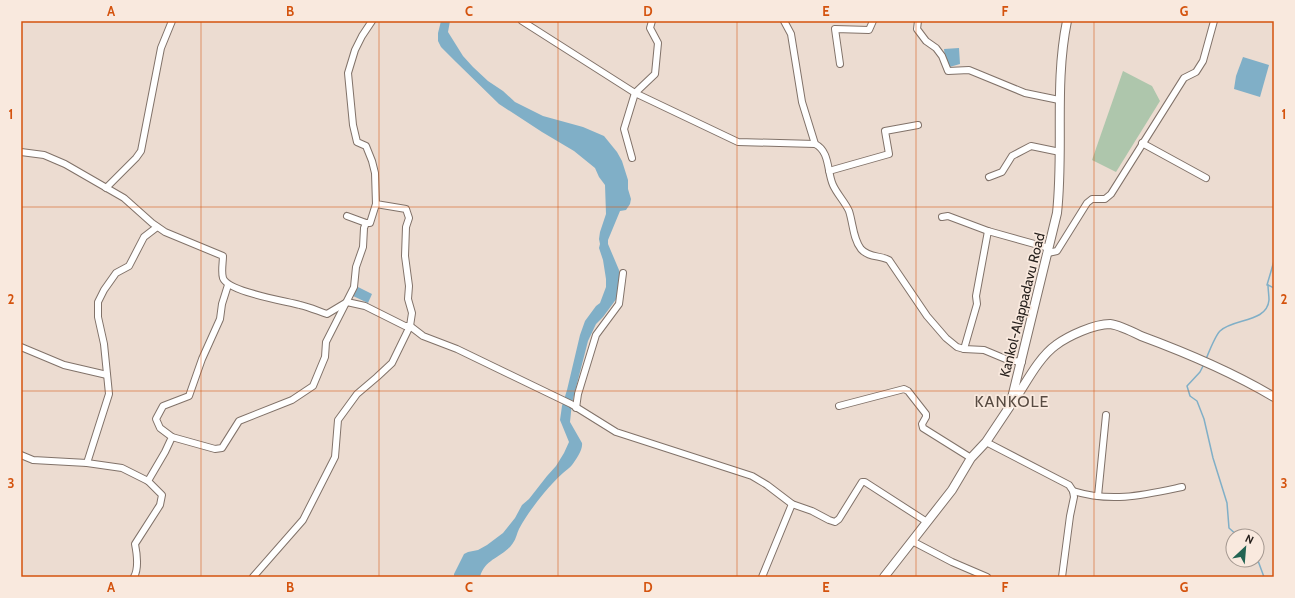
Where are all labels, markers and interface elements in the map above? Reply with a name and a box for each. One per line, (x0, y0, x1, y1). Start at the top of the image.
text: A (107, 3, 116, 19)
text: B (286, 3, 294, 19)
text: C (465, 3, 473, 19)
text: D (643, 3, 653, 19)
text: E (822, 3, 830, 19)
text: F (1002, 3, 1009, 19)
text: G (1180, 3, 1189, 19)
text: 1 (9, 106, 13, 122)
text: 1 (1282, 106, 1286, 122)
street label: Kankol-Alappadavu Road (995, 231, 1049, 379)
text: 2 (8, 291, 15, 307)
text: 2 (1281, 291, 1288, 307)
district label: KANKOLE (975, 392, 1049, 411)
text: 3 (7, 475, 15, 491)
text: 3 (1280, 475, 1288, 491)
north arrow (1225, 528, 1265, 568)
text: N (1243, 531, 1256, 547)
text: A (107, 579, 116, 595)
text: B (286, 579, 294, 595)
text: C (465, 579, 473, 595)
text: D (643, 579, 653, 595)
text: E (822, 579, 830, 595)
text: F (1002, 579, 1009, 595)
text: G (1180, 579, 1189, 595)

